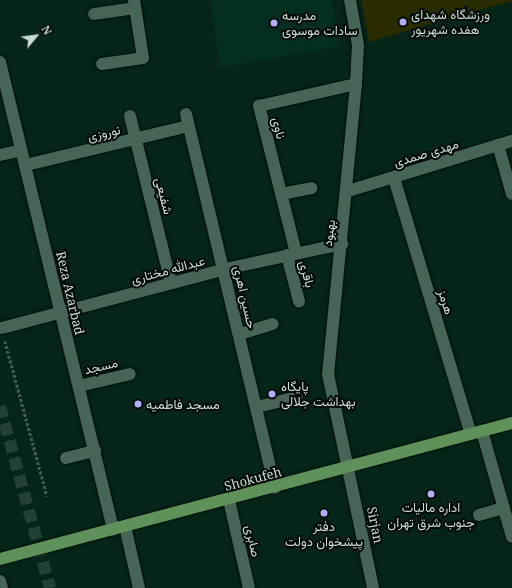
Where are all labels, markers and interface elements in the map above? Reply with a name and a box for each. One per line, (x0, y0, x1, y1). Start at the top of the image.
place label: ورزشگاه شهدای هفده شهریور (411, 7, 490, 38)
place label: مدرسه سادات موسوی (282, 8, 358, 39)
north arrow (16, 16, 56, 56)
marker: ورزشگاه شهدای هفده شهریور (398, 17, 408, 27)
marker: مدرسه سادات موسوی (269, 18, 279, 28)
text: N (38, 23, 56, 37)
street label: ناوی (269, 115, 289, 141)
street label: نوروزی (86, 122, 122, 144)
street label: مهدی صمدی (392, 136, 460, 170)
street label: شفیعی (152, 176, 176, 216)
street label: بهبود (320, 219, 338, 247)
street label: Reza Azarbad (53, 250, 87, 336)
street label: عبدالله مختاری (129, 253, 207, 287)
street label: باقری (296, 259, 318, 289)
street label: حسین اهری (230, 264, 260, 330)
street label: هرمز (435, 288, 457, 316)
street label: مسجد (83, 355, 119, 377)
place label: پایگاه بهداشت جلالی (281, 379, 356, 410)
marker: پایگاه بهداشت جلالی (266, 388, 278, 400)
place label: مسجد فاطمیه (146, 396, 220, 412)
marker: مسجد فاطمیه (133, 399, 143, 409)
street label: Shokufeh (223, 464, 283, 494)
marker: اداره مالیات جنوب شرق تهران (426, 489, 436, 499)
place label: اداره مالیات جنوب شرق تهران (387, 500, 475, 531)
street label: Sirjan (364, 505, 386, 545)
marker: دفتر پیشخوان دولت (319, 508, 329, 518)
place label: دفتر پیشخوان دولت (285, 519, 363, 550)
street label: صابری (242, 524, 264, 558)

